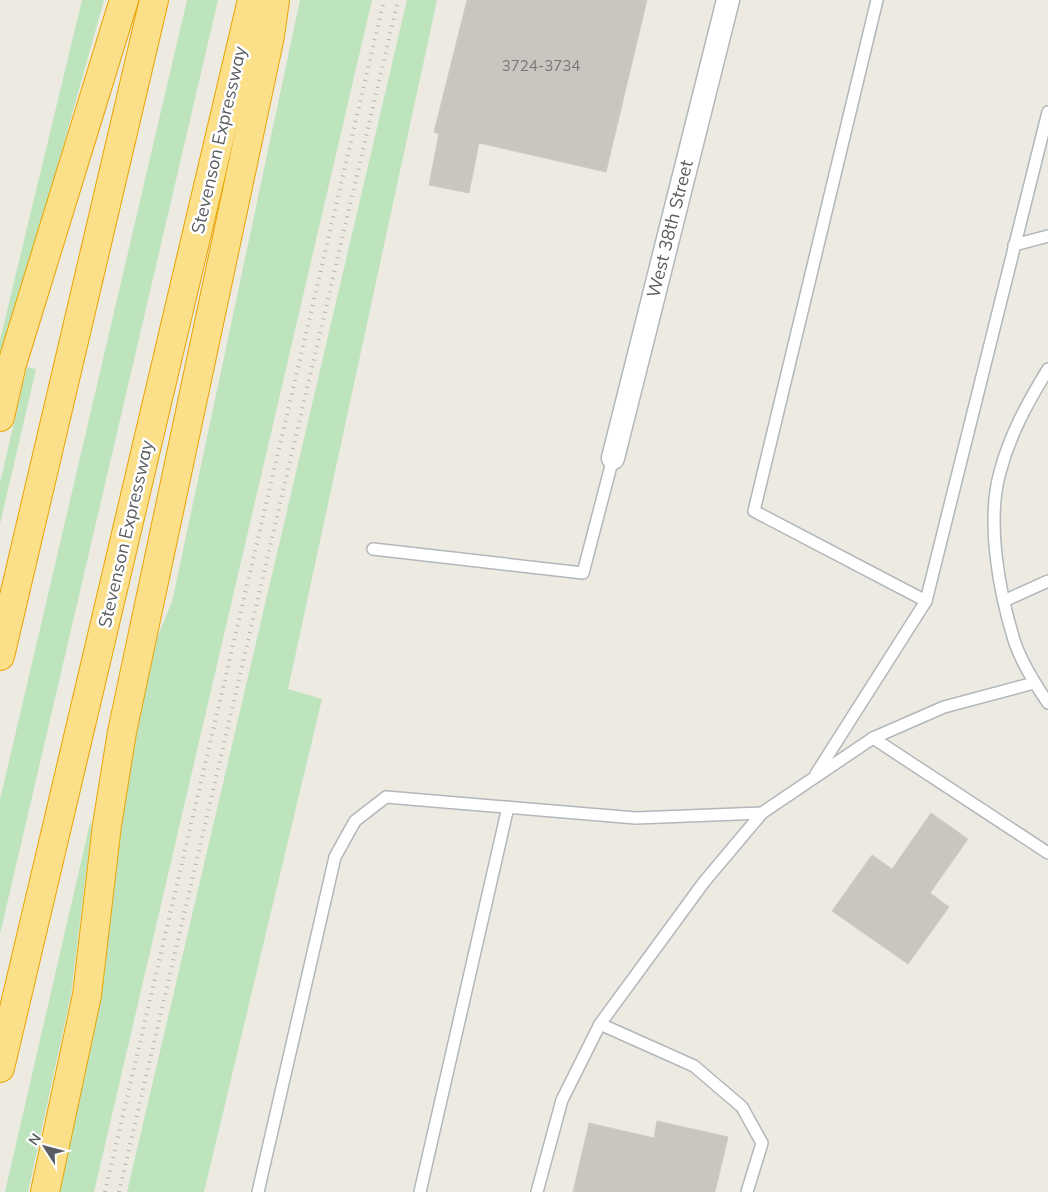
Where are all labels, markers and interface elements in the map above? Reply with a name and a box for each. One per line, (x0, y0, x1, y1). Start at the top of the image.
street label: Stevenson Expressway (186, 43, 251, 236)
house number: 3724-3734 (502, 56, 580, 75)
street label: West 38th Street (641, 157, 698, 300)
street label: Stevenson Expressway (93, 437, 158, 630)
north arrow (20, 1122, 70, 1172)
text: N (24, 1130, 45, 1149)

